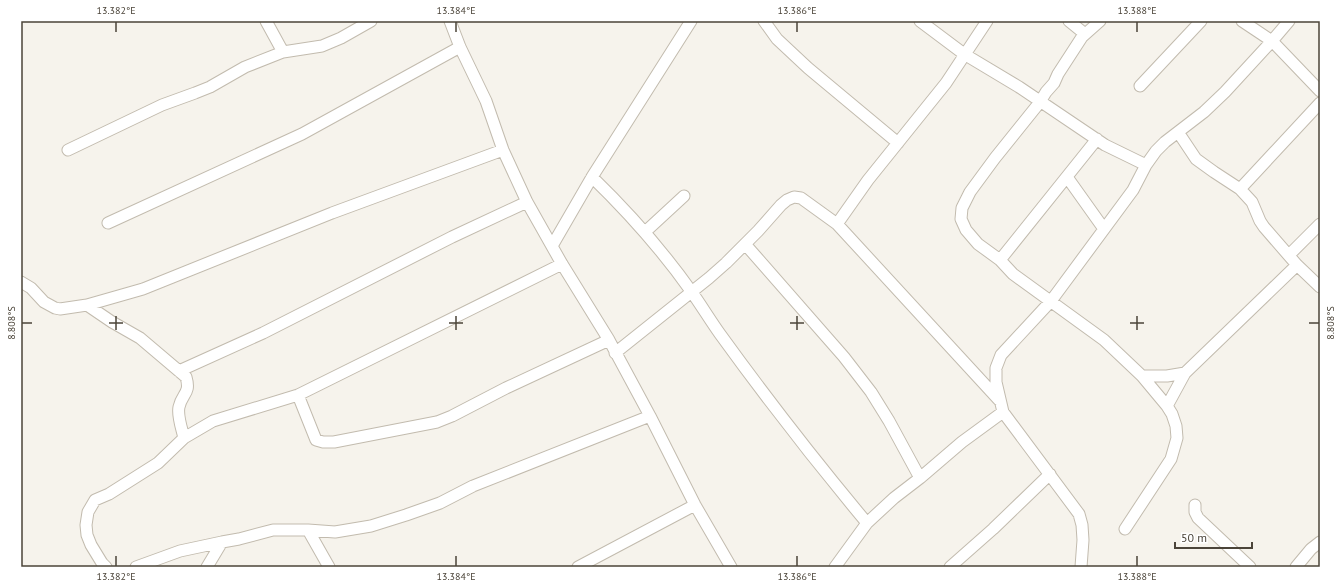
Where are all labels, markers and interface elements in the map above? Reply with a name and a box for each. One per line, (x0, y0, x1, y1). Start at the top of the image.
text: 13.382°E (97, 4, 136, 17)
text: 13.384°E (437, 4, 476, 17)
text: 13.386°E (778, 4, 817, 17)
text: 13.388°E (1118, 4, 1157, 17)
text: 8.808°S (5, 306, 18, 340)
text: 8.808°S (1324, 306, 1337, 340)
scale bar (1175, 524, 1252, 550)
text: 50 m (1181, 530, 1207, 545)
text: 13.382°E (97, 570, 136, 583)
text: 13.384°E (437, 570, 476, 583)
text: 13.386°E (778, 570, 817, 583)
text: 13.388°E (1118, 570, 1157, 583)

